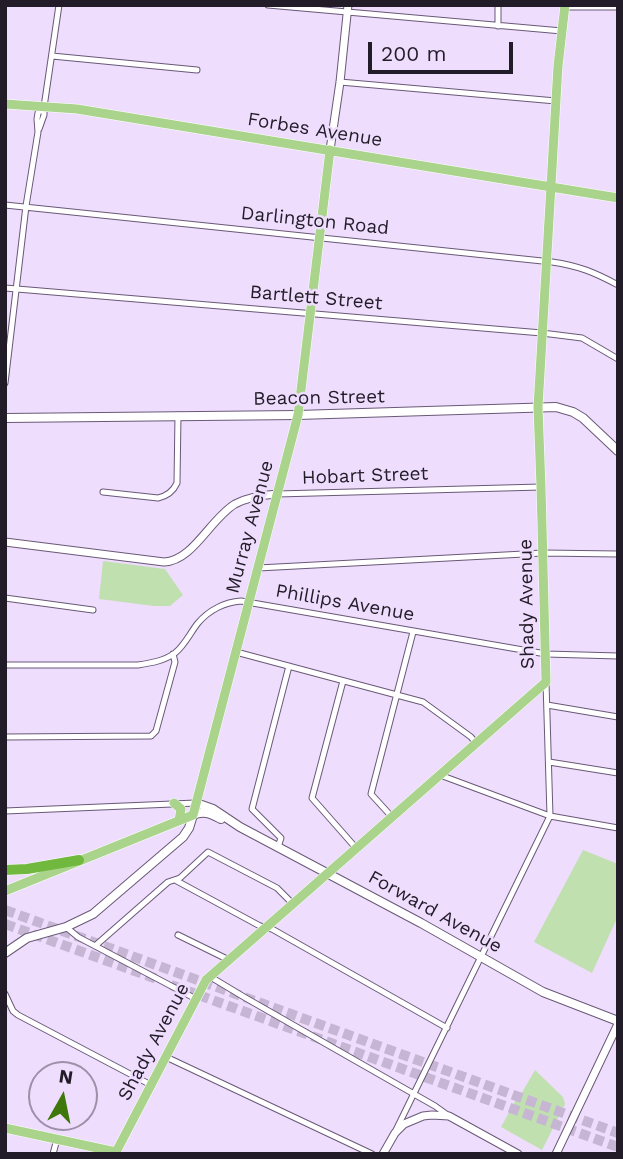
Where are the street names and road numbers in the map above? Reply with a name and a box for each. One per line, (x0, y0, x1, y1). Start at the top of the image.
street label: Forbes Avenue (246, 108, 384, 152)
street label: Darlington Road (240, 202, 390, 240)
street label: Bartlett Street (249, 281, 383, 315)
street label: Beacon Street (253, 385, 385, 411)
street label: Murray Avenue (221, 458, 279, 596)
street label: Hobart Street (301, 462, 429, 490)
street label: Shady Avenue (514, 539, 540, 669)
street label: Phillips Avenue (274, 580, 416, 626)
street label: Forward Avenue (364, 866, 506, 958)
street label: Shady Avenue (113, 979, 195, 1105)

